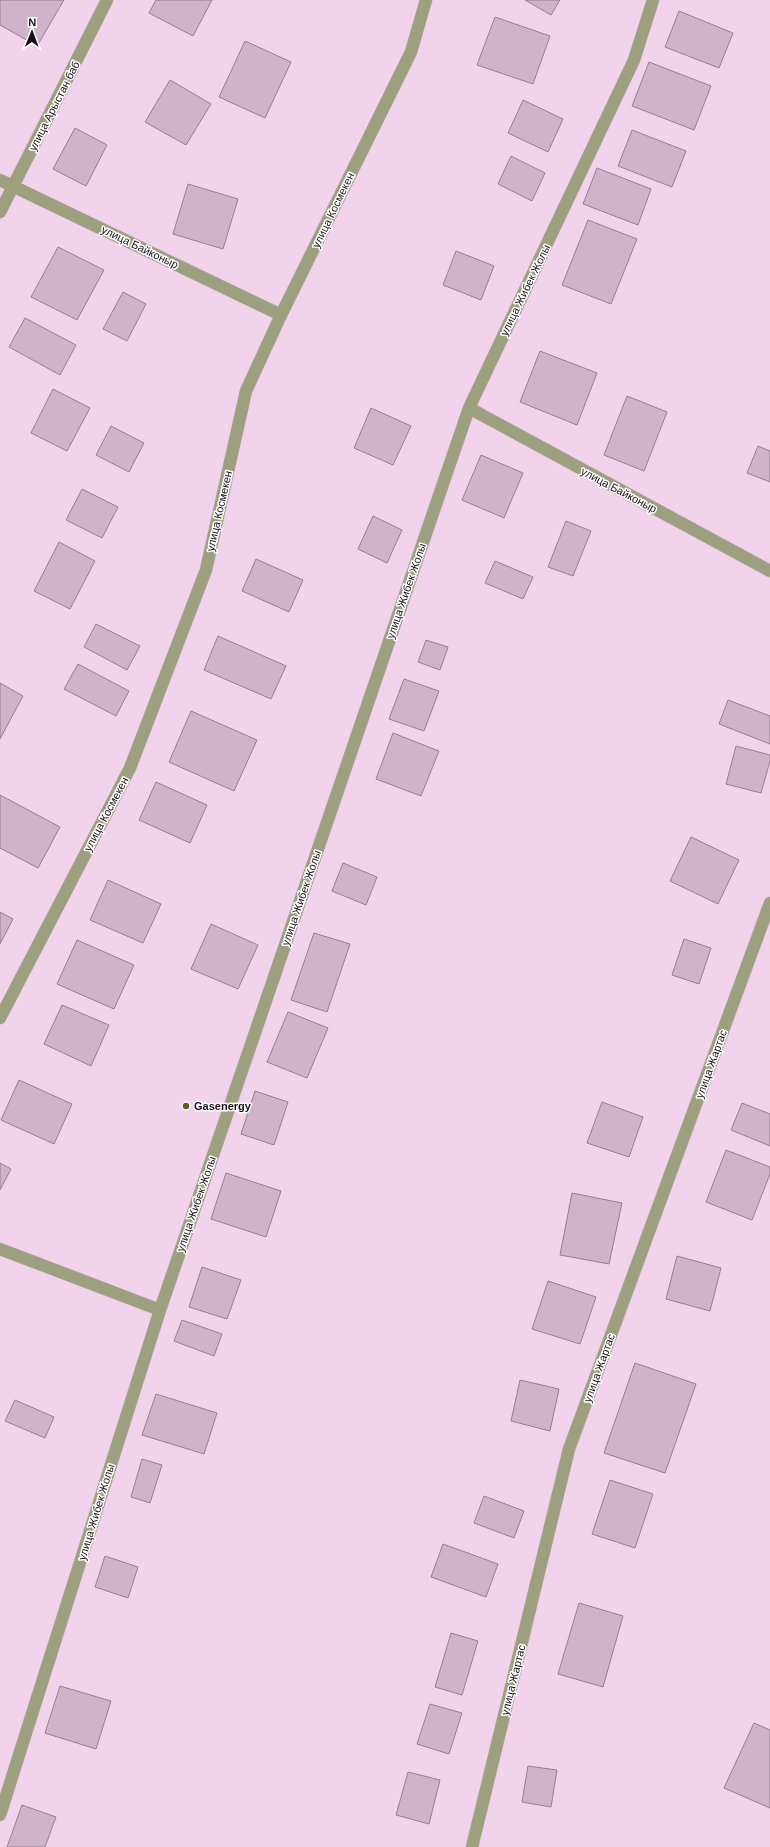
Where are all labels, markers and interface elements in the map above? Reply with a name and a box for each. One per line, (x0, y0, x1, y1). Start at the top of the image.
north arrow (12, 12, 52, 52)
text: N (28, 16, 36, 28)
street label: улица Арыстан баб (26, 59, 82, 153)
street label: улица Космекен (310, 170, 356, 250)
street label: улица Байконыр (100, 223, 180, 271)
street label: улица Жибек Жолы (498, 242, 552, 338)
street label: улица Байконыр (579, 465, 659, 515)
street label: улица Космекен (204, 470, 234, 552)
street label: улица Жибек Жолы (384, 542, 428, 640)
street label: улица Космекен (81, 775, 131, 853)
street label: улица Жибек Жолы (279, 849, 323, 947)
street label: улица Жартас (693, 1028, 729, 1100)
place label: Gasenergy (194, 1100, 252, 1112)
marker: Gasenergy (181, 1101, 191, 1111)
street label: улица Жибек Жолы (174, 1155, 218, 1253)
street label: улица Жартас (581, 1332, 617, 1404)
street label: улица Жибек Жолы (76, 1462, 116, 1562)
street label: улица Жартас (498, 1643, 528, 1716)

